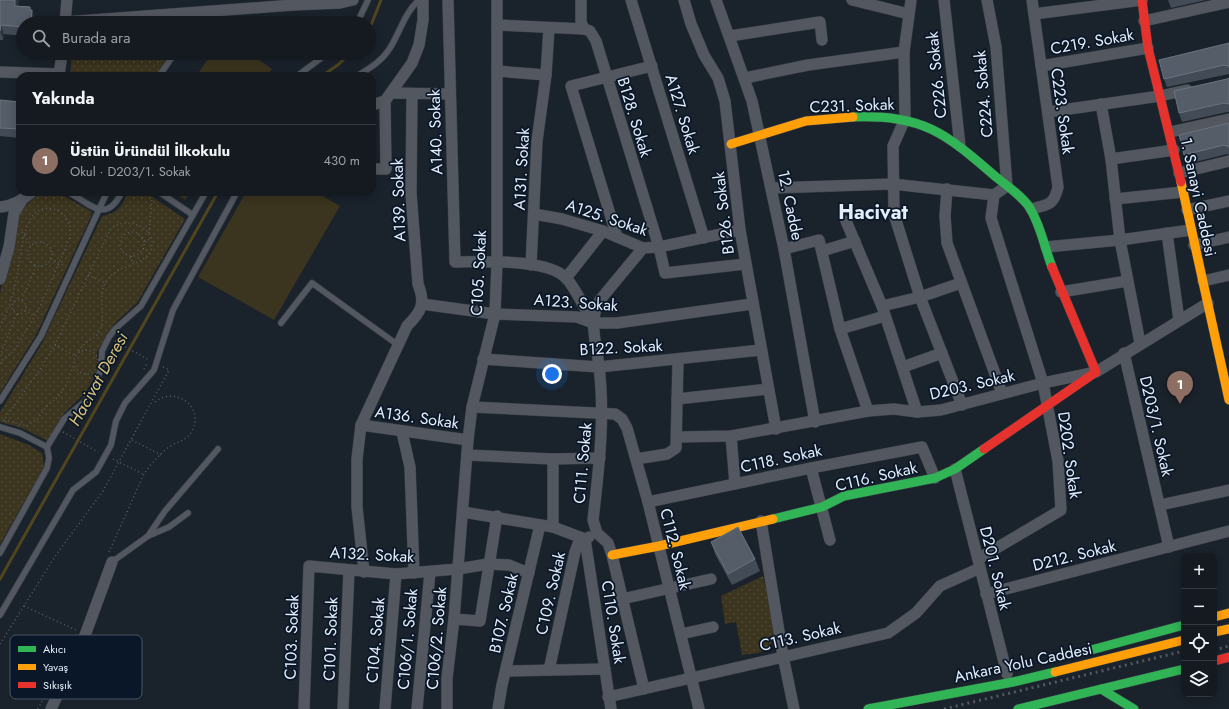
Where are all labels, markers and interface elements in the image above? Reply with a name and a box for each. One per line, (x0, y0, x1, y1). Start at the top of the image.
search box (16, 16, 376, 60)
street label: C219. Sokak (1049, 23, 1137, 60)
icon: search (30, 27, 52, 49)
text: Burada ara (62, 27, 130, 49)
street label: C226. Sokak (920, 29, 952, 120)
street label: C224. Sokak (968, 48, 999, 138)
street label: C223. Sokak (1045, 67, 1080, 156)
street label: A127. Sokak (659, 71, 706, 158)
street label: B128. Sokak (611, 74, 658, 161)
text: Yakında (32, 86, 95, 110)
street label: A140. Sokak (422, 88, 448, 175)
street label: C231. Sokak (809, 92, 896, 118)
street label: A131. Sokak (508, 126, 535, 211)
street label: 1. Sanayi Caddesi (1175, 136, 1222, 259)
text: Üstün Üründül İlkokulu (70, 140, 230, 162)
text: 1 (42, 151, 48, 170)
text: 430 m (323, 151, 360, 170)
street label: A139. Sokak (386, 157, 411, 242)
text: Okul · D203/1. Sokak (70, 162, 191, 181)
street label: 12. Cadde (772, 168, 809, 242)
street label: B126. Sokak (707, 169, 740, 256)
street label: A125. Sokak (563, 193, 652, 242)
district label: Hacivat (838, 198, 908, 227)
street label: C105. Sokak (465, 229, 492, 316)
street label: A123. Sokak (533, 288, 620, 317)
water label: Hacivat Deresi (62, 327, 134, 430)
street label: B122. Sokak (579, 334, 664, 361)
street label: D203. Sokak (927, 363, 1018, 405)
your location (542, 364, 562, 384)
pin: 1 (1167, 371, 1193, 404)
street label: D203/1. Sokak (1134, 374, 1179, 480)
street label: A136. Sokak (373, 400, 461, 435)
street label: D202. Sokak (1052, 410, 1087, 501)
street label: C111. Sokak (567, 421, 598, 505)
street label: C118. Sokak (738, 438, 825, 478)
street label: C116. Sokak (833, 456, 920, 497)
street label: C112. Sokak (654, 506, 697, 593)
street label: D201. Sokak (974, 524, 1017, 613)
street label: D212. Sokak (1030, 534, 1119, 577)
street label: A132. Sokak (329, 541, 416, 568)
street label: C109. Sokak (530, 548, 571, 637)
map controls (1181, 553, 1217, 697)
button: + (1181, 553, 1217, 589)
street label: B107. Sokak (483, 570, 524, 655)
street label: C110. Sokak (596, 579, 632, 666)
street label: C106/2. Sokak (421, 585, 453, 690)
street label: C106/1. Sokak (392, 587, 423, 691)
button: − (1181, 589, 1217, 625)
street label: C103. Sokak (279, 593, 305, 680)
street label: C104. Sokak (360, 595, 391, 684)
street label: C101. Sokak (318, 596, 343, 681)
street label: C113. Sokak (757, 616, 844, 657)
button: locate (1181, 625, 1217, 661)
legend (10, 635, 142, 699)
street label: Ankara Yolu Caddesi (952, 637, 1094, 688)
text: Akıcı (43, 641, 66, 657)
text: Yavaş (43, 659, 68, 675)
button: layers (1181, 661, 1217, 697)
text: Sıkışık (43, 677, 72, 693)

